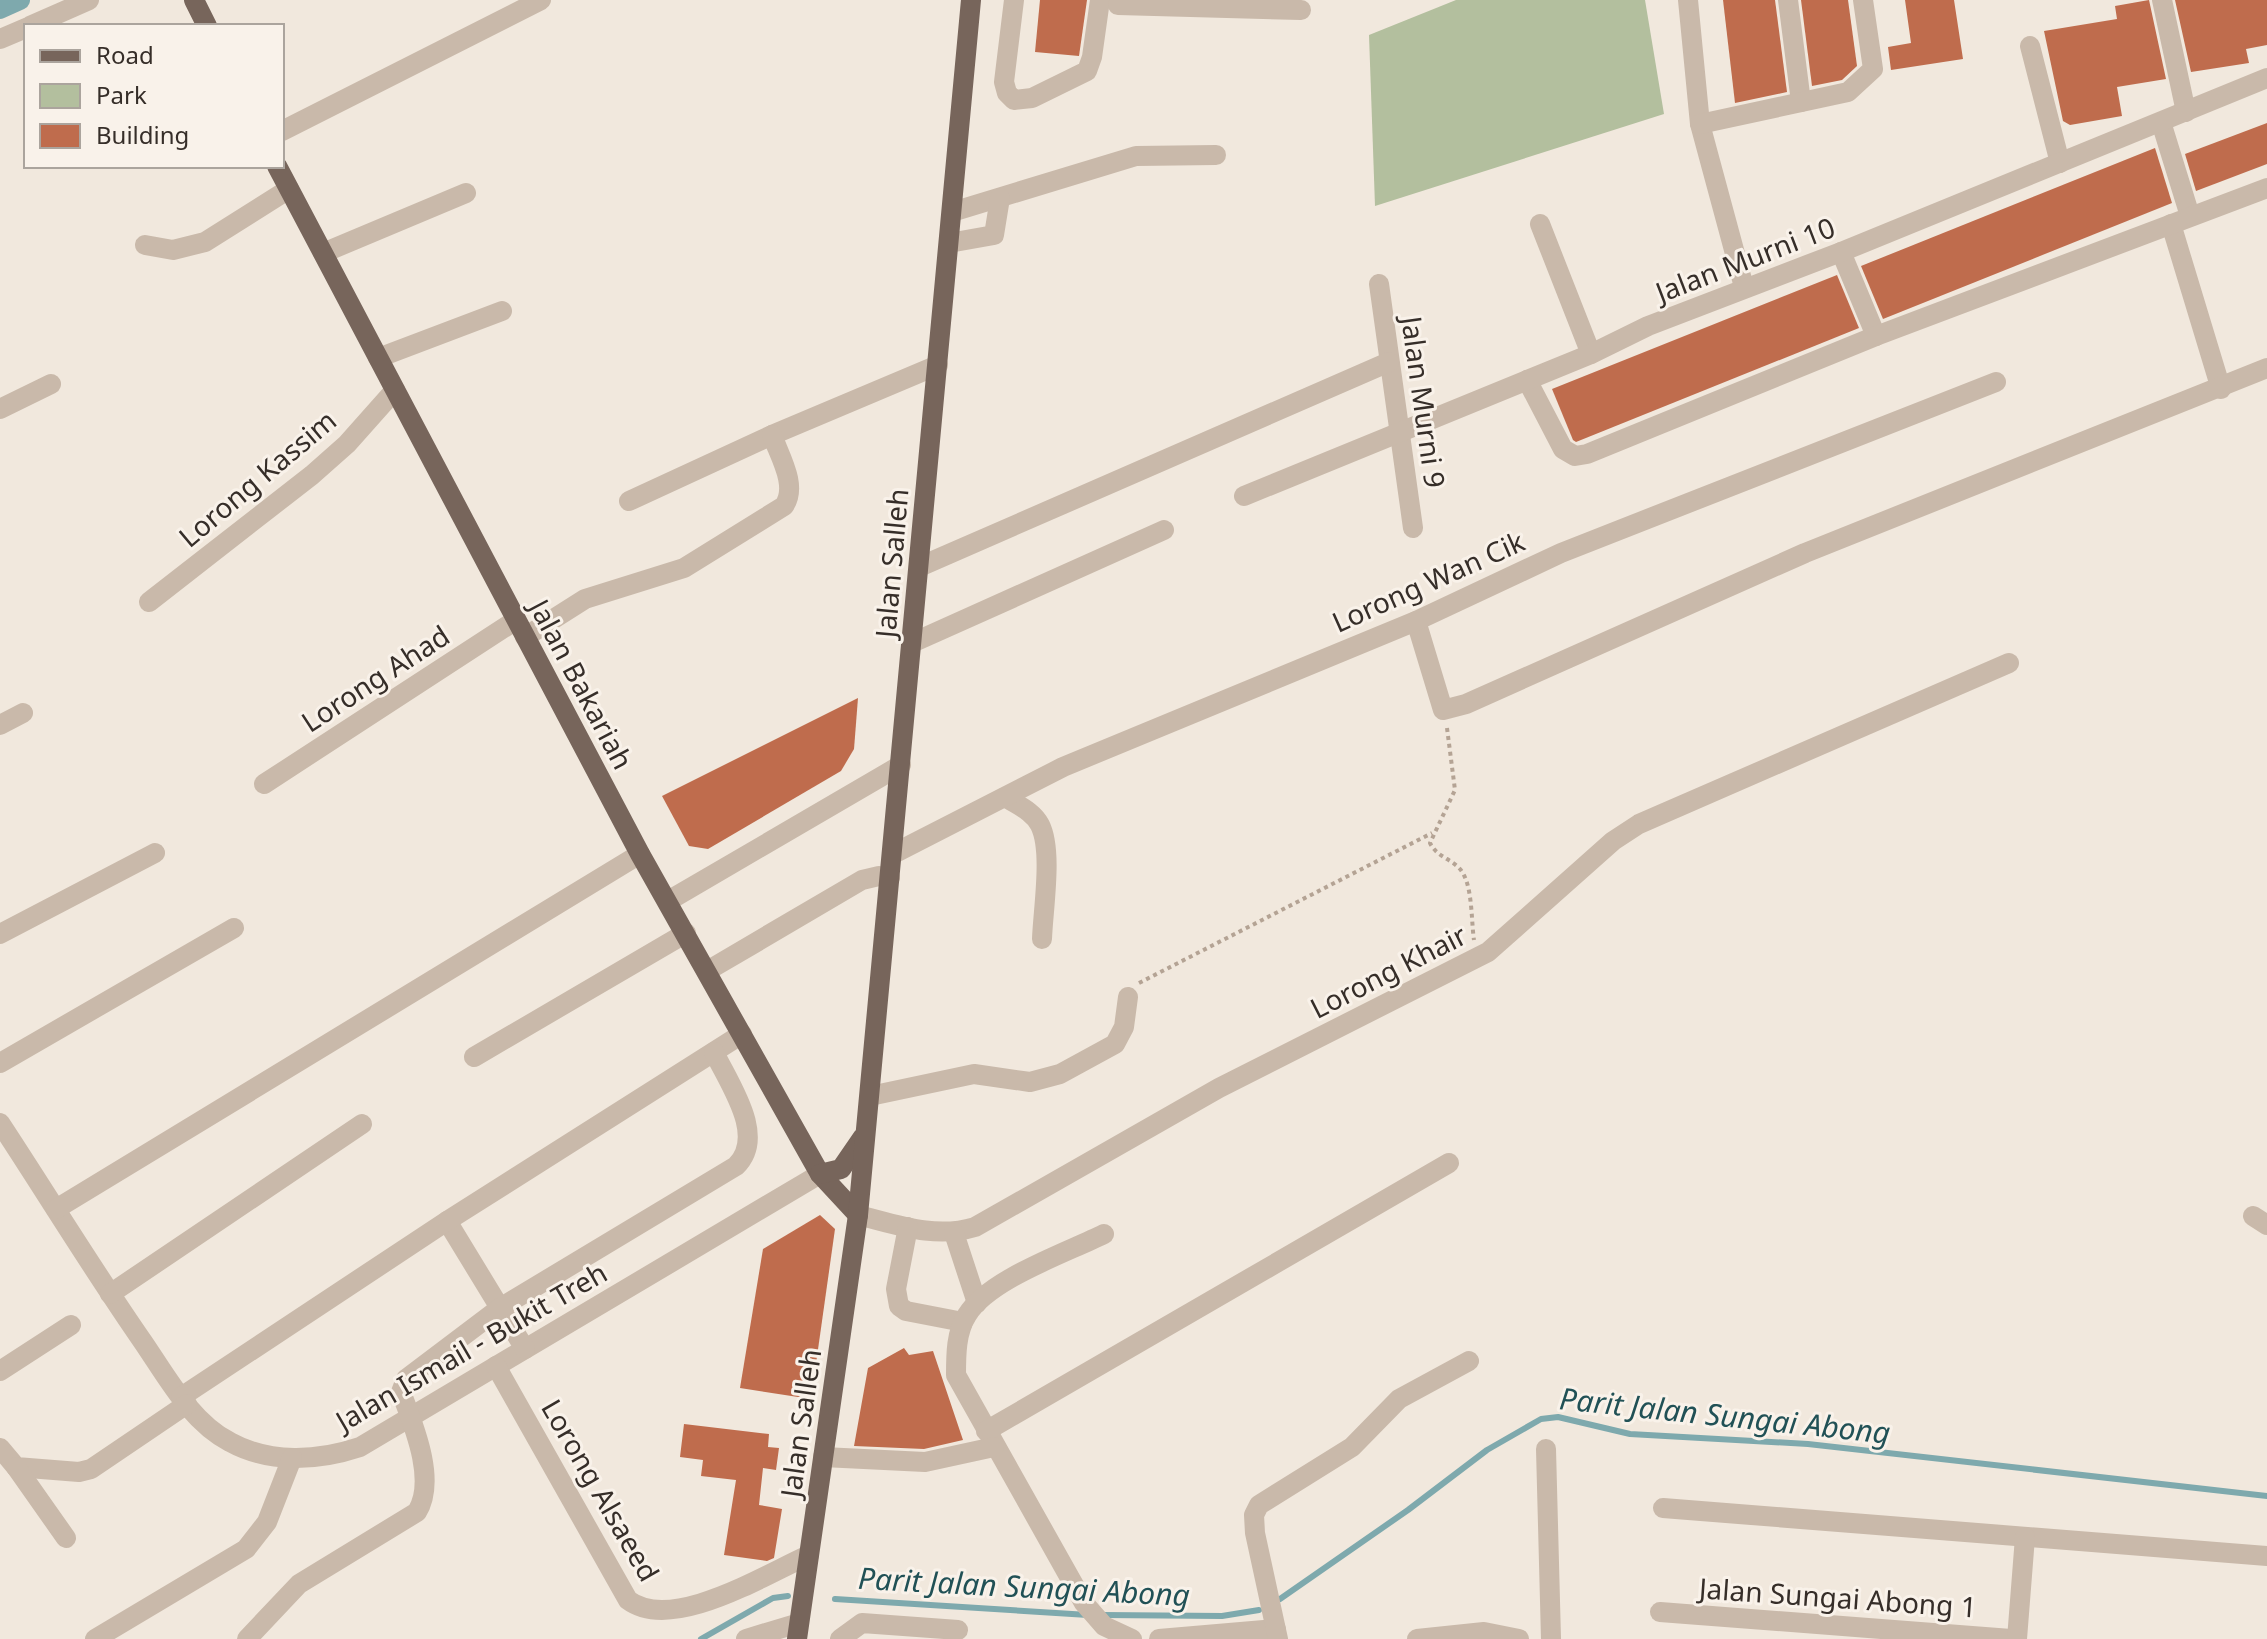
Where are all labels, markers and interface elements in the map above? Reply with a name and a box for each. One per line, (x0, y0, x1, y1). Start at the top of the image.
legend (24, 24, 284, 168)
text: Road (96, 38, 154, 71)
text: Park (96, 78, 147, 111)
text: Building (96, 118, 189, 151)
street label: Jalan Murni 10 (1647, 207, 1840, 312)
street label: Jalan Murni 9 (1393, 311, 1455, 490)
street label: Lorong Kassim (170, 401, 344, 555)
street label: Jalan Salleh (865, 487, 916, 642)
street label: Lorong Wan Cik (1326, 522, 1530, 640)
street label: Jalan Bakariah (520, 590, 643, 776)
street label: Lorong Ahad (294, 616, 456, 740)
street label: Lorong Khair (1303, 915, 1473, 1027)
street label: Jalan Ismail - Bukit Treh (326, 1253, 613, 1441)
street label: Jalan Salleh (770, 1346, 829, 1503)
water label: Parit Jalan Sungai Abong (1558, 1377, 1892, 1453)
street label: Lorong Alsaeed (533, 1392, 669, 1588)
water label: Parit Jalan Sungai Abong (857, 1557, 1191, 1615)
street label: Jalan Sungai Abong 1 (1695, 1568, 1978, 1626)

